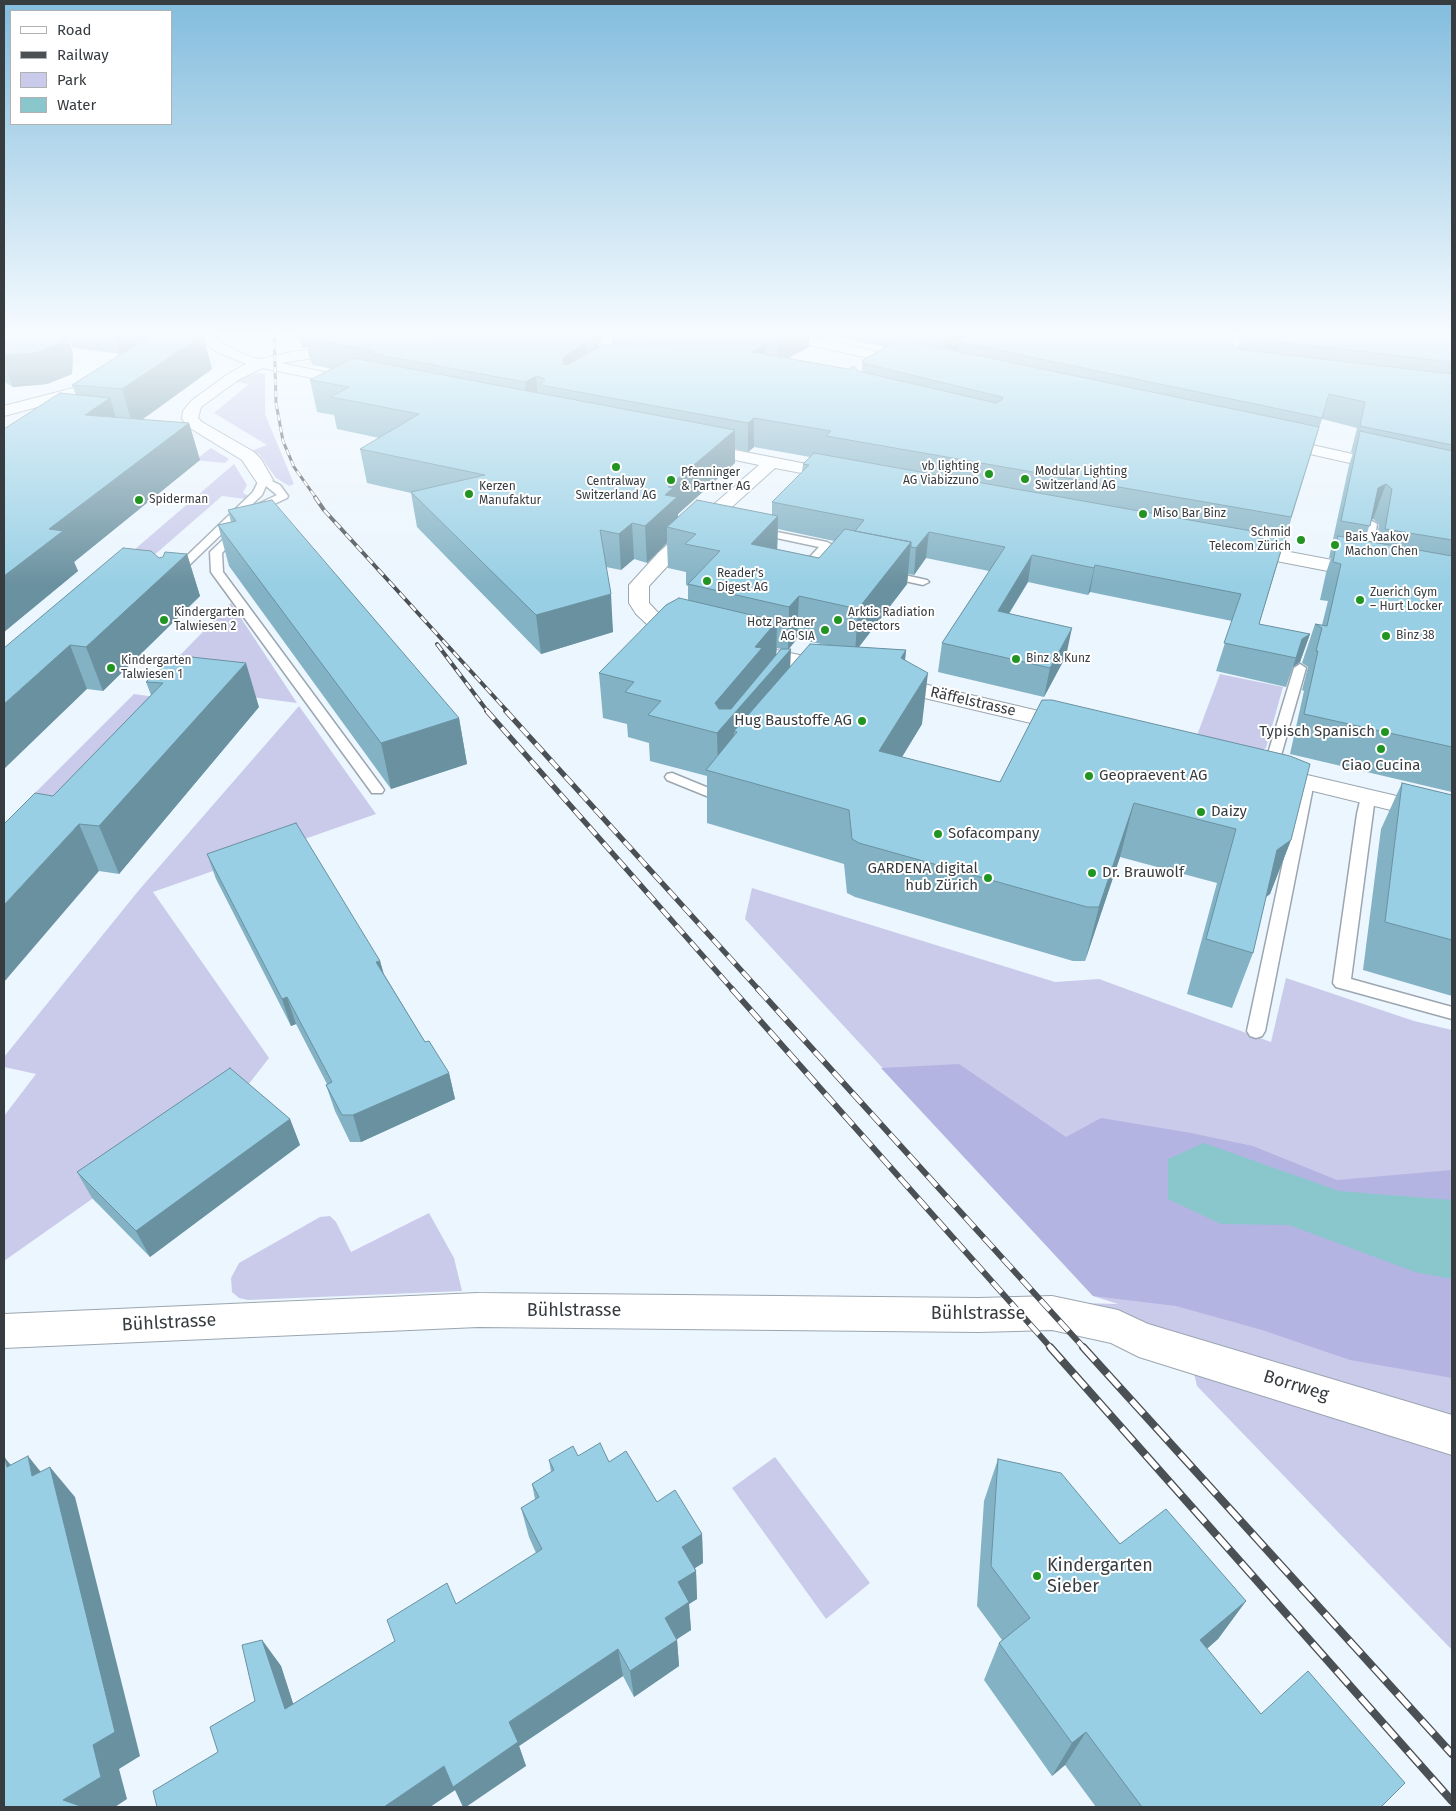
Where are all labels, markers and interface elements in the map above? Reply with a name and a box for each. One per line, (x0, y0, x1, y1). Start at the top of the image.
legend (10, 10, 172, 125)
text: Road (57, 21, 92, 39)
text: Railway (57, 46, 109, 64)
text: Park (57, 71, 87, 89)
text: Water (57, 96, 96, 114)
place label: vb lighting AG Viabizzuno (903, 460, 979, 488)
marker: Centralway Switzerland AG (610, 461, 622, 473)
place label: Modular Lighting Switzerland AG (1035, 465, 1127, 493)
place label: Pfenninger & Partner AG (681, 466, 750, 494)
marker: vb lighting AG Viabizzuno (983, 468, 995, 480)
marker: Modular Lighting Switzerland AG (1019, 473, 1031, 485)
marker: Pfenninger & Partner AG (665, 474, 677, 486)
place label: Centralway Switzerland AG (576, 475, 656, 503)
place label: Kerzen Manufaktur (479, 480, 541, 508)
marker: Kerzen Manufaktur (463, 488, 475, 500)
place label: Spiderman (149, 493, 208, 507)
marker: Spiderman (133, 494, 145, 506)
place label: Miso Bar Binz (1153, 507, 1226, 521)
marker: Miso Bar Binz (1137, 508, 1149, 520)
place label: Schmid Telecom Zürich (1209, 526, 1291, 554)
place label: Bais Yaakov Machon Chen (1345, 531, 1418, 559)
marker: Schmid Telecom Zürich (1295, 534, 1307, 546)
marker: Bais Yaakov Machon Chen (1329, 539, 1341, 551)
place label: Reader's Digest AG (717, 567, 768, 595)
marker: Reader's Digest AG (701, 575, 713, 587)
place label: Zuerich Gym – Hurt Locker (1370, 586, 1442, 614)
marker: Zuerich Gym – Hurt Locker (1354, 594, 1366, 606)
place label: Kindergarten Talwiesen 2 (174, 606, 245, 634)
place label: Arktis Radiation Detectors (848, 606, 935, 634)
marker: Kindergarten Talwiesen 2 (158, 614, 170, 626)
marker: Arktis Radiation Detectors (832, 614, 844, 626)
place label: Hotz Partner AG SIA (747, 616, 815, 644)
marker: Hotz Partner AG SIA (819, 624, 831, 636)
place label: Binz 38 (1396, 629, 1435, 643)
marker: Binz 38 (1380, 630, 1392, 642)
place label: Binz & Kunz (1026, 652, 1090, 666)
marker: Binz & Kunz (1010, 653, 1022, 665)
place label: Kindergarten Talwiesen 1 (121, 654, 192, 682)
marker: Kindergarten Talwiesen 1 (105, 662, 117, 674)
street label: Räffelstrasse (928, 683, 1018, 721)
place label: Hug Baustoffe AG (734, 712, 852, 730)
marker: Hug Baustoffe AG (856, 715, 868, 727)
place label: Typisch Spanisch (1259, 723, 1375, 741)
marker: Typisch Spanisch (1379, 726, 1391, 738)
marker: Ciao Cucina (1375, 743, 1387, 755)
place label: Ciao Cucina (1342, 757, 1420, 775)
place label: Geopraevent AG (1099, 767, 1207, 785)
marker: Geopraevent AG (1083, 770, 1095, 782)
place label: Daizy (1211, 803, 1247, 821)
marker: Daizy (1195, 806, 1207, 818)
place label: Sofacompany (948, 825, 1039, 843)
marker: Sofacompany (932, 828, 944, 840)
place label: GARDENA digital hub Zürich (867, 860, 978, 895)
place label: Dr. Brauwolf (1102, 864, 1184, 882)
marker: Dr. Brauwolf (1086, 867, 1098, 879)
marker: GARDENA digital hub Zürich (982, 872, 994, 884)
street label: Bühlstrasse (527, 1300, 621, 1322)
street label: Bühlstrasse (931, 1303, 1025, 1325)
street label: Bühlstrasse (121, 1310, 217, 1336)
street label: Borrweg (1261, 1366, 1331, 1406)
place label: Kindergarten Sieber (1047, 1555, 1153, 1598)
marker: Kindergarten Sieber (1031, 1570, 1043, 1582)

